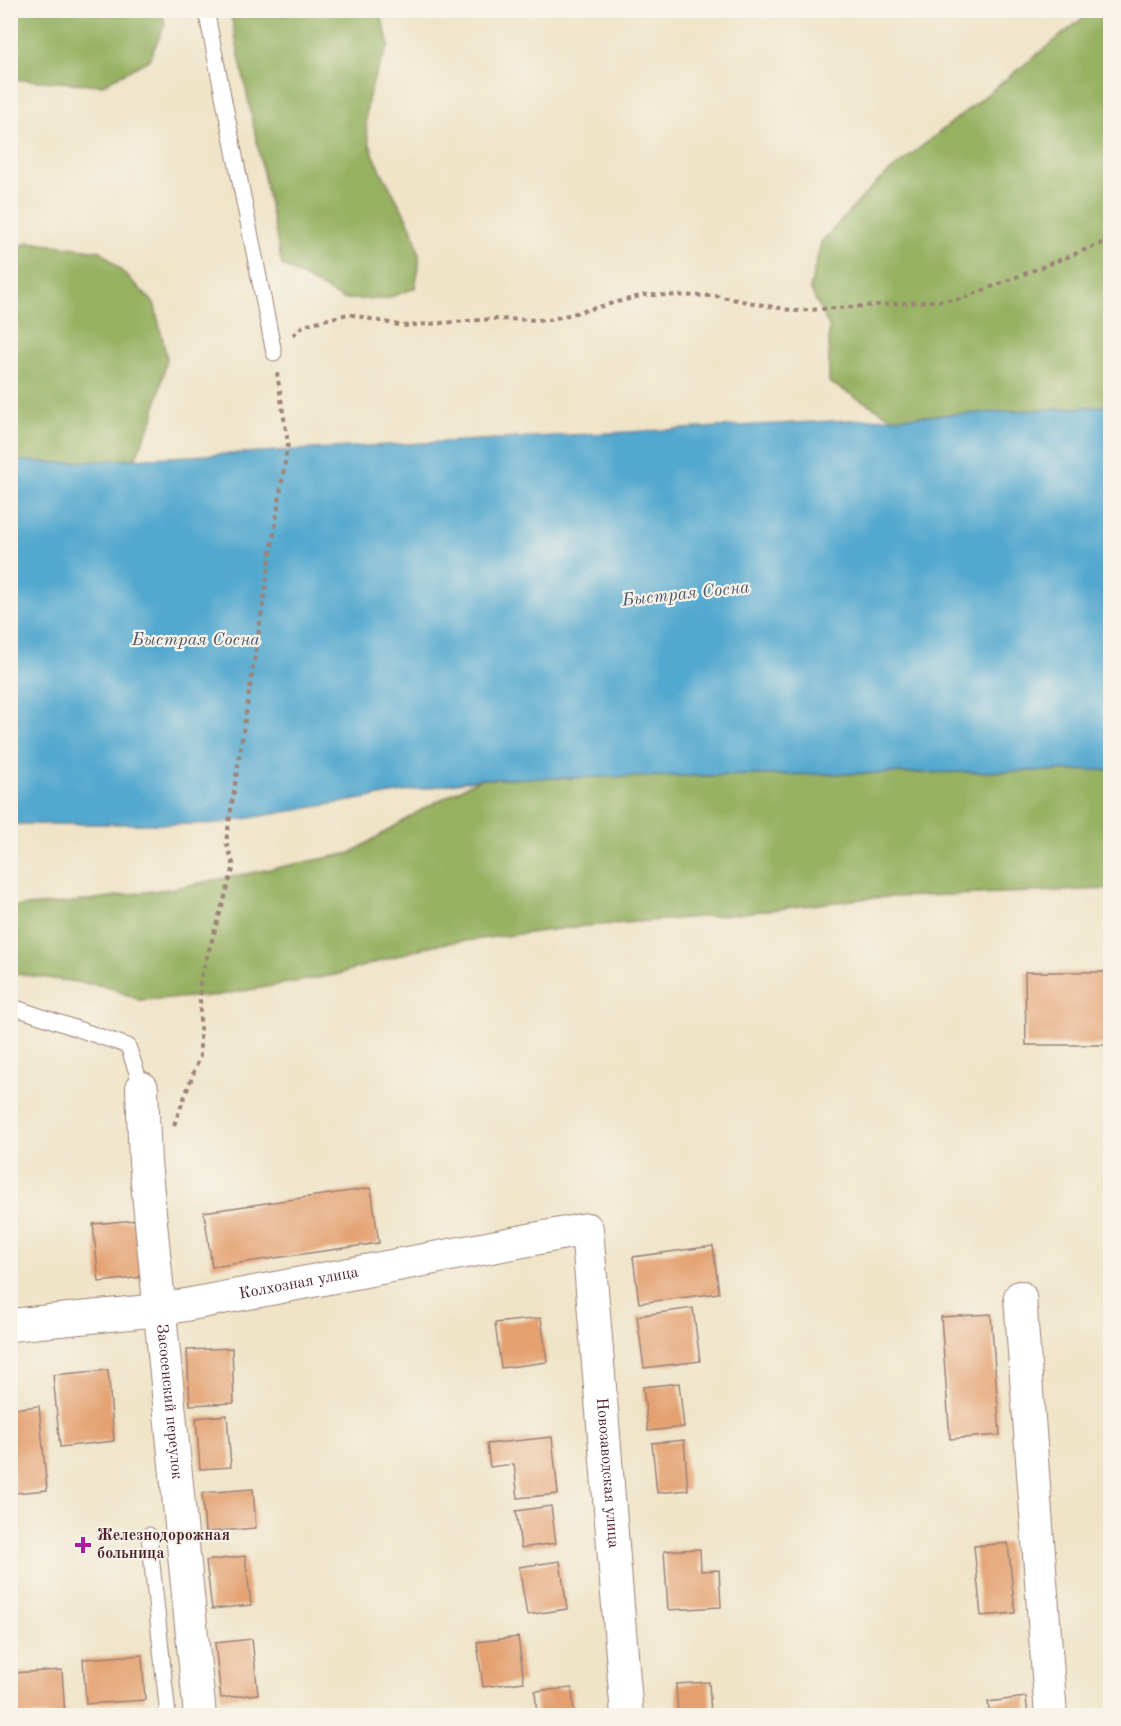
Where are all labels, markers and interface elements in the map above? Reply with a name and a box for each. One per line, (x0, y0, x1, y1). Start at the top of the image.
water label: Быстрая Сосна (620, 578, 751, 610)
water label: Быстрая Сосна (131, 631, 260, 649)
street label: Колхозная улица (238, 1264, 360, 1303)
street label: Засосенский переулок (153, 1323, 184, 1480)
street label: Новозаводская улица (593, 1397, 621, 1549)
place label: Железнодорожная больница (97, 1528, 230, 1562)
marker: Железнодорожная больница (74, 1536, 92, 1554)

